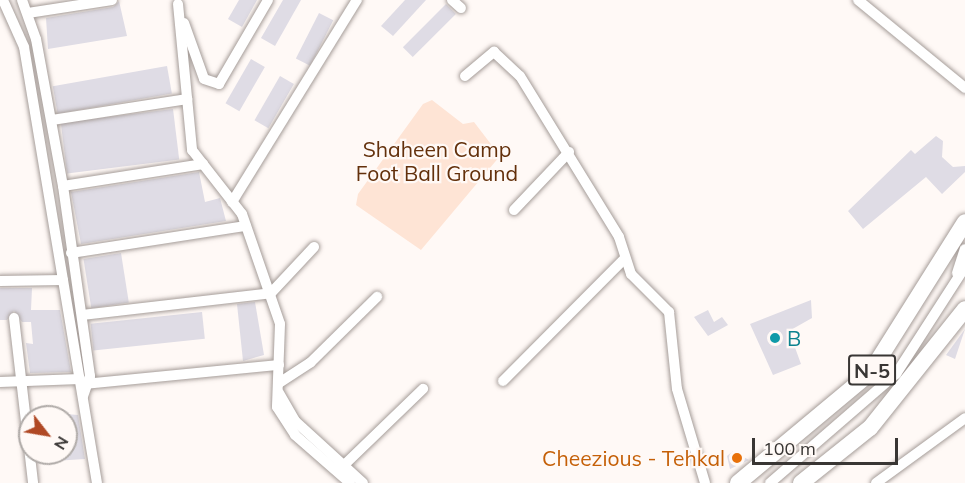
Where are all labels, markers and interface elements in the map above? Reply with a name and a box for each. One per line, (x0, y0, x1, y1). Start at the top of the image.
park label: Shaheen Camp Foot Ball Ground (356, 136, 518, 186)
place label: B (787, 325, 801, 351)
marker: B (768, 331, 782, 345)
road number: N-5 (848, 353, 896, 387)
north arrow (18, 405, 78, 465)
scale bar (755, 426, 900, 464)
text: N (50, 433, 73, 454)
text: 100 m (763, 437, 816, 460)
place label: Cheezious - Tehkal (542, 445, 725, 471)
marker: Cheezious - Tehkal (730, 451, 744, 465)

